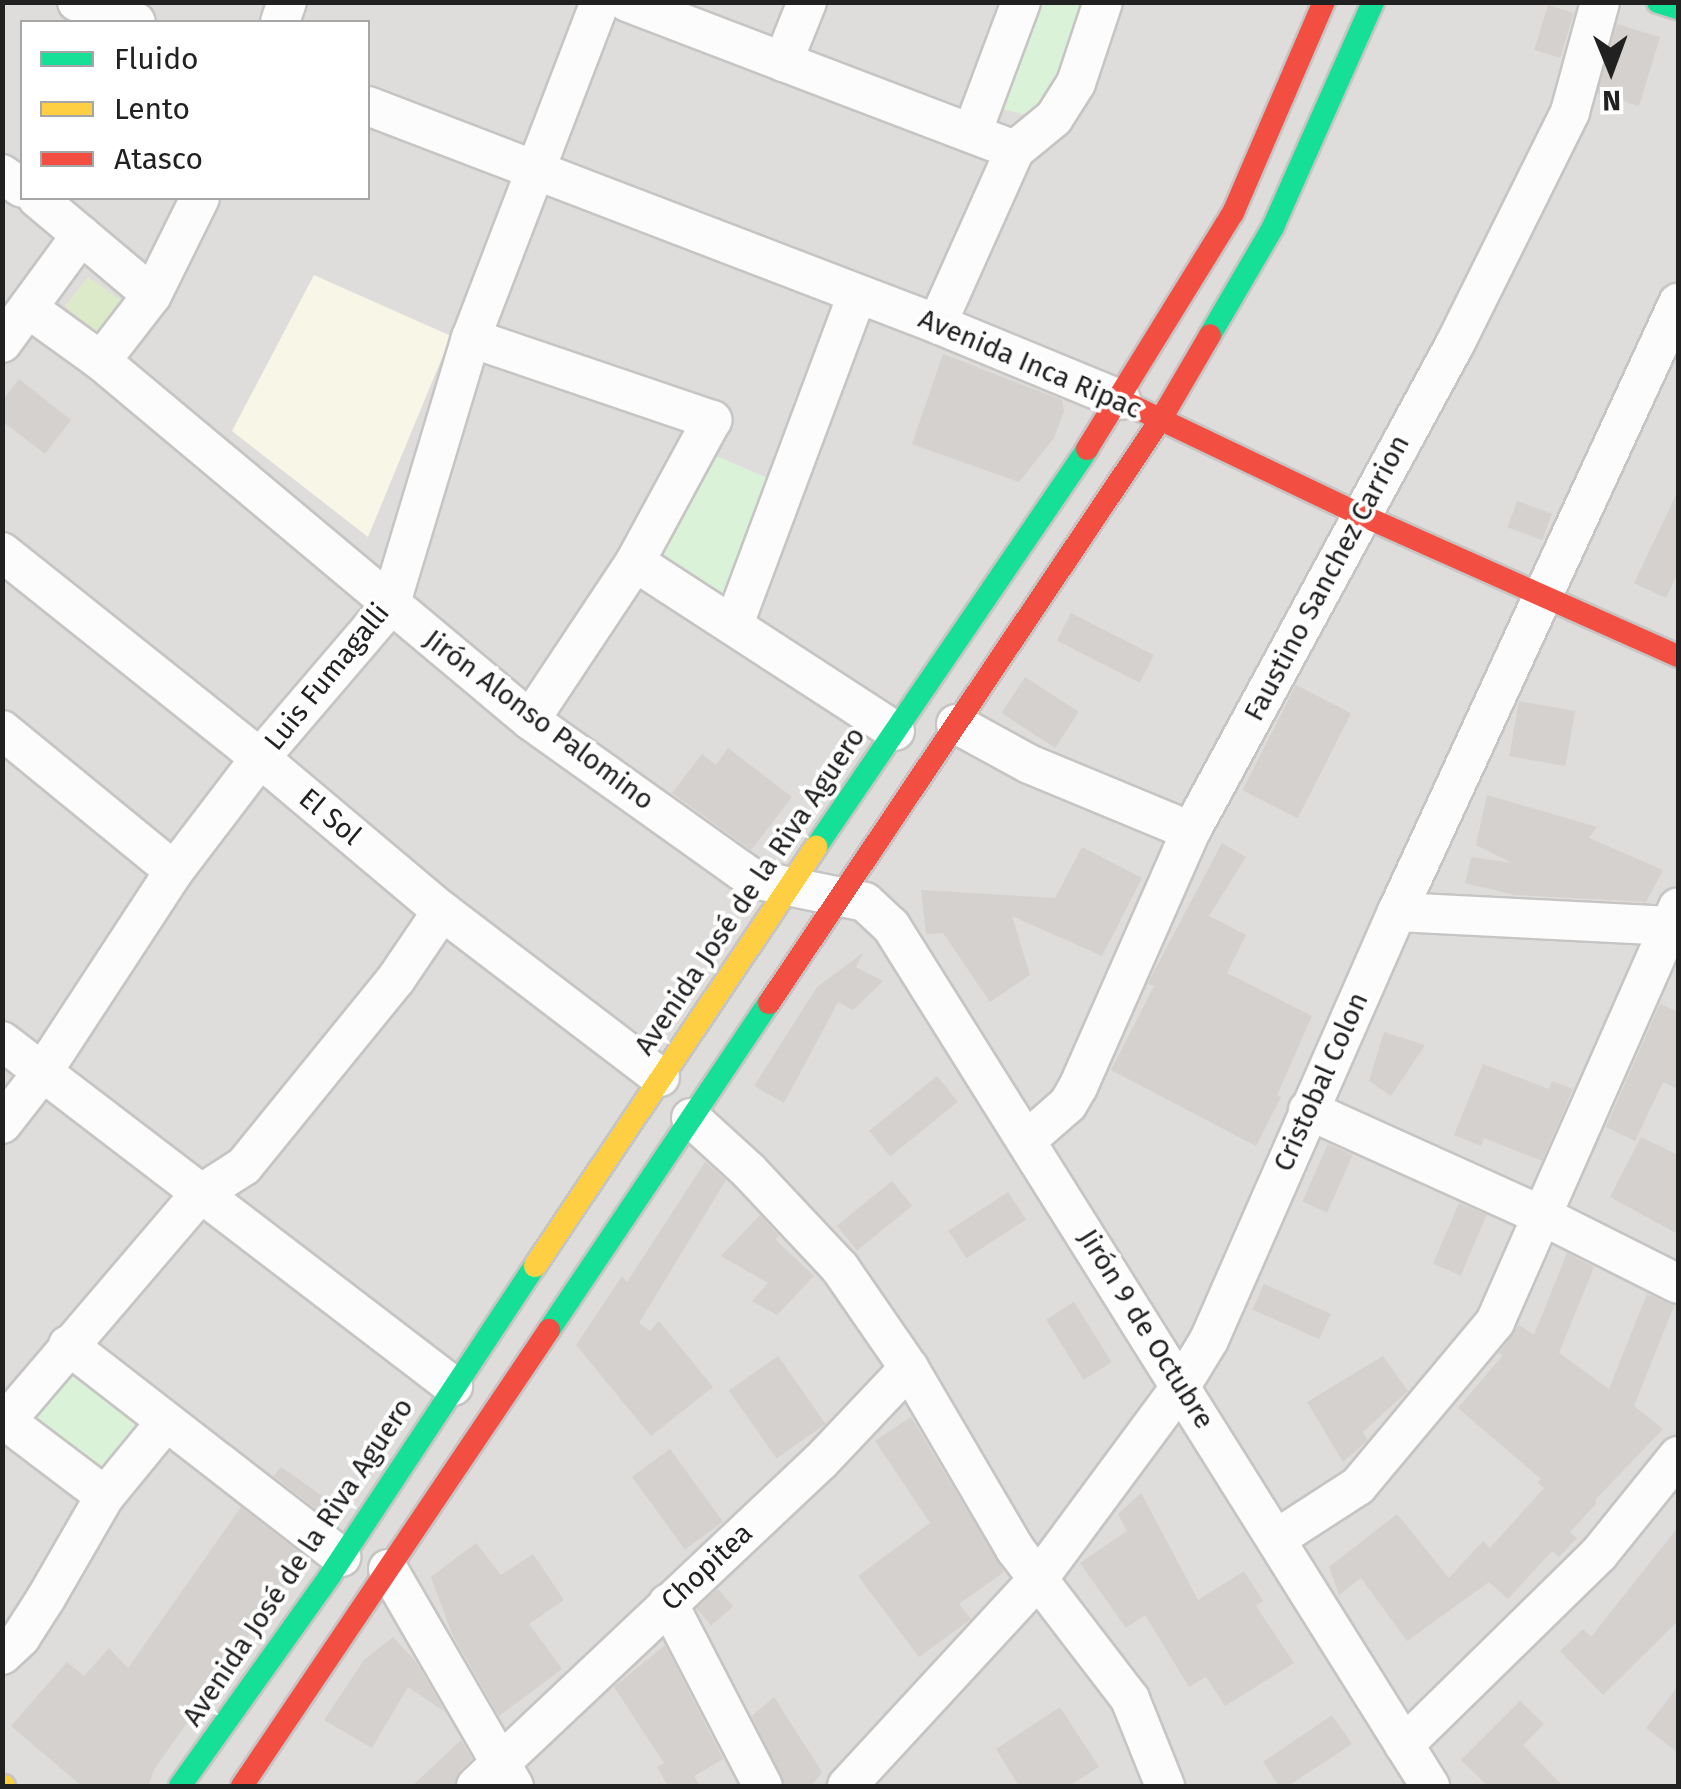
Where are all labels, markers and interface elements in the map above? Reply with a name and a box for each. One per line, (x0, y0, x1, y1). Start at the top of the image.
legend (20, 20, 370, 200)
north arrow (1561, 20, 1661, 120)
text: Fluido (114, 41, 199, 77)
text: N (1602, 84, 1621, 117)
text: Lento (114, 91, 190, 127)
text: Atasco (114, 141, 203, 177)
street label: Avenida Inca Ripac (913, 302, 1147, 426)
street label: Faustino Sanchez Carrion (1237, 429, 1417, 727)
street label: Luis Fumagalli (257, 597, 397, 757)
street label: Jirón Alonso Palomino (417, 623, 661, 817)
street label: Avenida José de la Riva Aguero (627, 721, 873, 1061)
street label: El Sol (292, 782, 368, 852)
street label: Cristobal Colon (1267, 987, 1375, 1177)
street label: Jirón 9 de Octubre (1071, 1223, 1221, 1435)
street label: Avenida José de la Riva Aguero (175, 1392, 421, 1732)
street label: Chopitea (654, 1516, 760, 1618)

